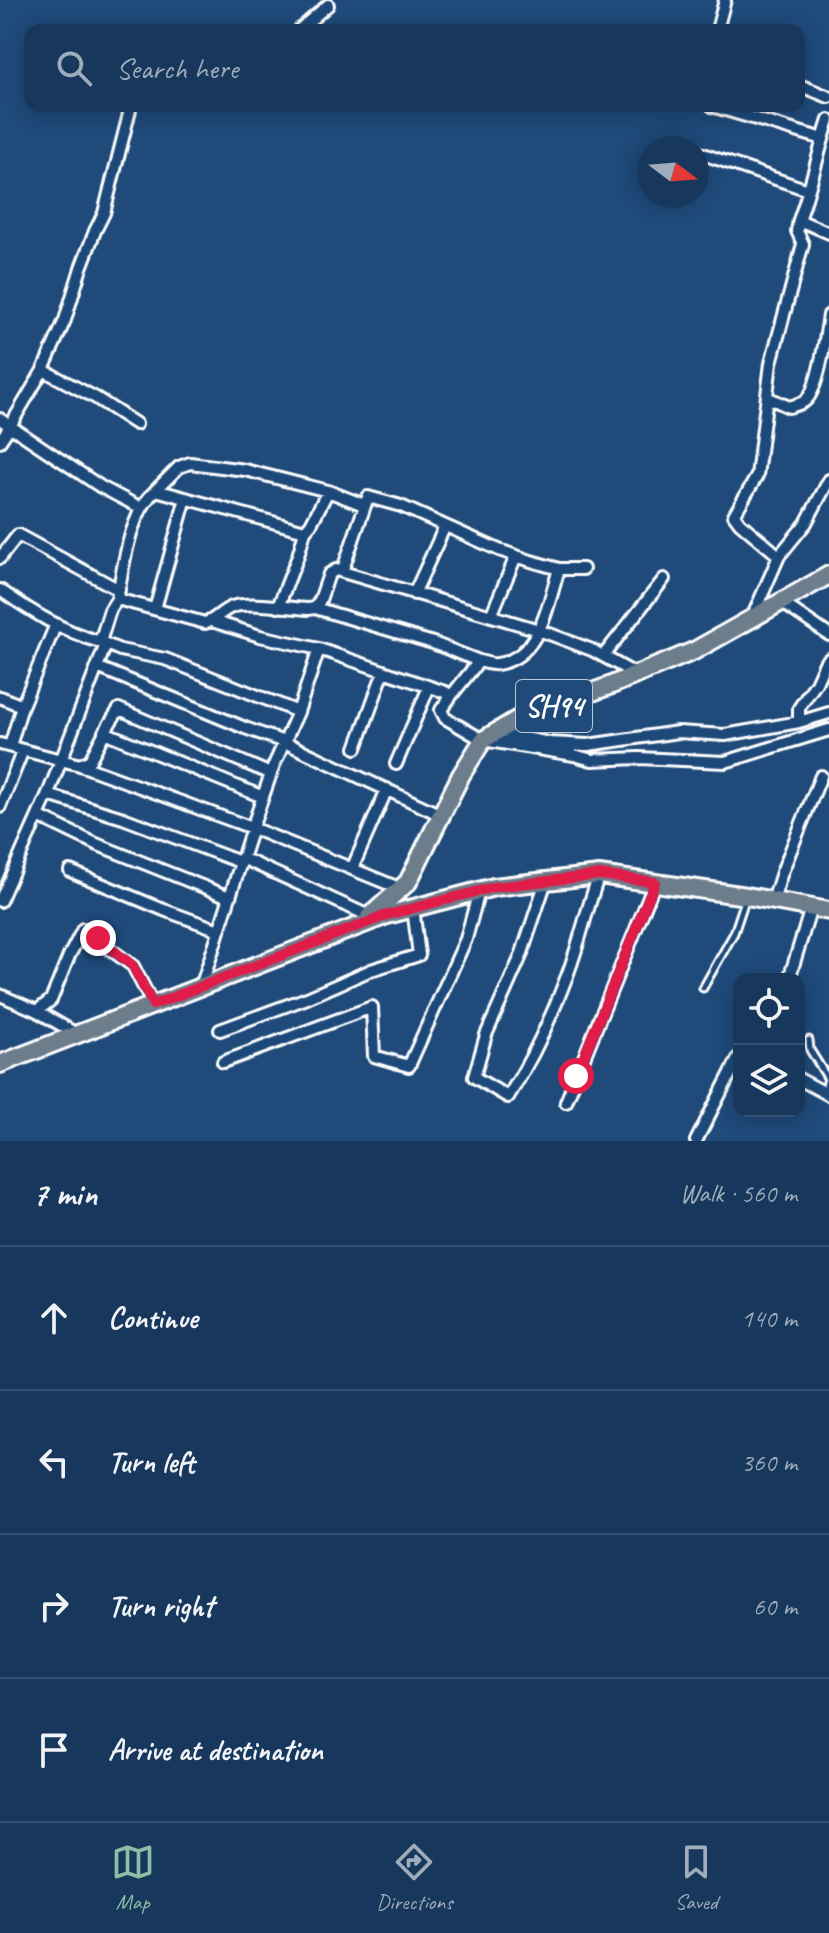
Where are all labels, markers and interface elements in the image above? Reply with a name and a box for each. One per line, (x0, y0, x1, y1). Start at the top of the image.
search box (24, 24, 805, 112)
icon: search (52, 46, 96, 90)
text: Search here (116, 49, 238, 87)
north arrow (637, 136, 709, 208)
road number: SH94 (516, 680, 592, 732)
route end (80, 920, 116, 956)
map controls (733, 973, 805, 1117)
button: locate (733, 973, 805, 1045)
button: layers (733, 1045, 805, 1117)
route start (558, 1058, 594, 1094)
text: 7 min (32, 1172, 97, 1215)
text: Walk · 560 m (680, 1177, 797, 1210)
icon: ahead (32, 1296, 76, 1340)
text: Continue (108, 1299, 198, 1337)
text: 140 m (741, 1302, 797, 1335)
icon: left (32, 1440, 76, 1484)
text: Turn left (108, 1443, 195, 1481)
text: 360 m (741, 1446, 797, 1479)
icon: right (32, 1584, 76, 1628)
text: Turn right (108, 1587, 213, 1625)
text: 60 m (753, 1590, 797, 1623)
icon: arrive (32, 1728, 76, 1772)
text: Arrive at destination (108, 1731, 323, 1769)
tab: Map (111, 1840, 155, 1916)
tab: Directions (376, 1840, 453, 1916)
tab: Saved (674, 1840, 718, 1916)

